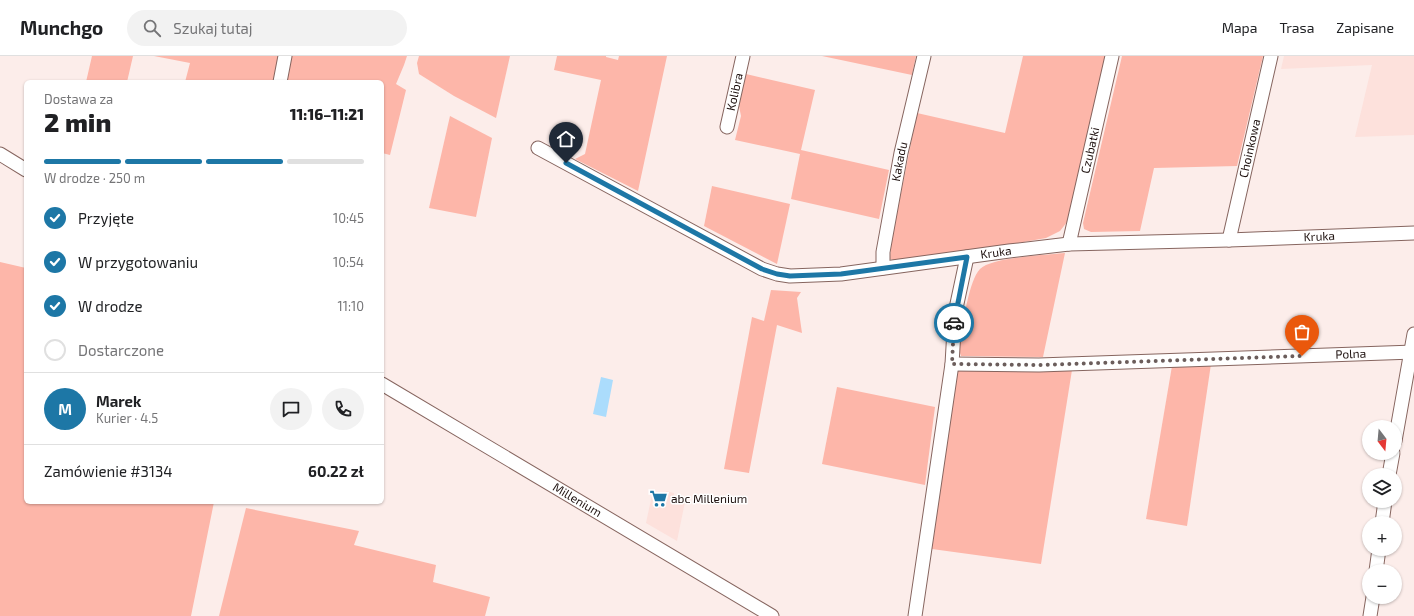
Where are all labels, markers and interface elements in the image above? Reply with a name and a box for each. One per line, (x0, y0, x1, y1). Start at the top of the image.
search box (127, 10, 407, 46)
text: Munchgo (20, 16, 103, 39)
icon: search (141, 17, 163, 39)
text: Szukaj tutaj (173, 19, 253, 37)
text: Mapa (1222, 19, 1257, 36)
text: Trasa (1279, 19, 1314, 36)
text: Zapisane (1336, 19, 1394, 36)
street label: Kolibra (723, 71, 745, 112)
text: Dostawa za (44, 91, 113, 107)
text: 11:16–11:21 (290, 105, 364, 123)
text: 2 min (44, 106, 111, 137)
street label: Choinkowa (1235, 117, 1262, 179)
pin (549, 122, 583, 163)
street label: Czubatki (1077, 126, 1101, 175)
icon: home (555, 128, 577, 150)
street label: Kakadu (888, 140, 909, 182)
text: W drodze · 250 m (44, 170, 145, 186)
icon: check (44, 207, 66, 229)
text: Przyjęte (78, 209, 134, 227)
text: 10:45 (333, 210, 364, 226)
street label: Kruka (1303, 228, 1335, 243)
street label: Kruka (979, 243, 1012, 261)
icon: check (44, 251, 66, 273)
text: W przygotowaniu (78, 253, 198, 271)
text: 10:54 (333, 254, 364, 270)
icon: check (44, 295, 66, 317)
text: W drodze (78, 297, 143, 315)
text: 11:10 (338, 298, 364, 314)
courier (934, 303, 974, 343)
icon: car (943, 312, 965, 334)
pin (1285, 315, 1319, 356)
icon: bag (1291, 321, 1313, 343)
text: Dostarczone (78, 341, 164, 359)
street label: Polna (1335, 346, 1367, 361)
button: chat (270, 388, 312, 430)
button: phone (322, 388, 364, 430)
text: Marek (96, 392, 141, 410)
text: M (58, 400, 72, 418)
text: Kurier · 4.5 (96, 410, 158, 426)
north arrow (1362, 420, 1402, 460)
map controls (1362, 420, 1402, 604)
text: Zamówienie #3134 (44, 462, 172, 480)
text: 60.22 zł (308, 462, 364, 480)
button: layers (1362, 468, 1402, 508)
street label: Millenium (551, 479, 605, 519)
supermarket icon: abc Millenium (648, 489, 668, 509)
place label: abc Millenium (671, 491, 747, 505)
button: + (1362, 516, 1402, 556)
button: − (1362, 564, 1402, 604)

